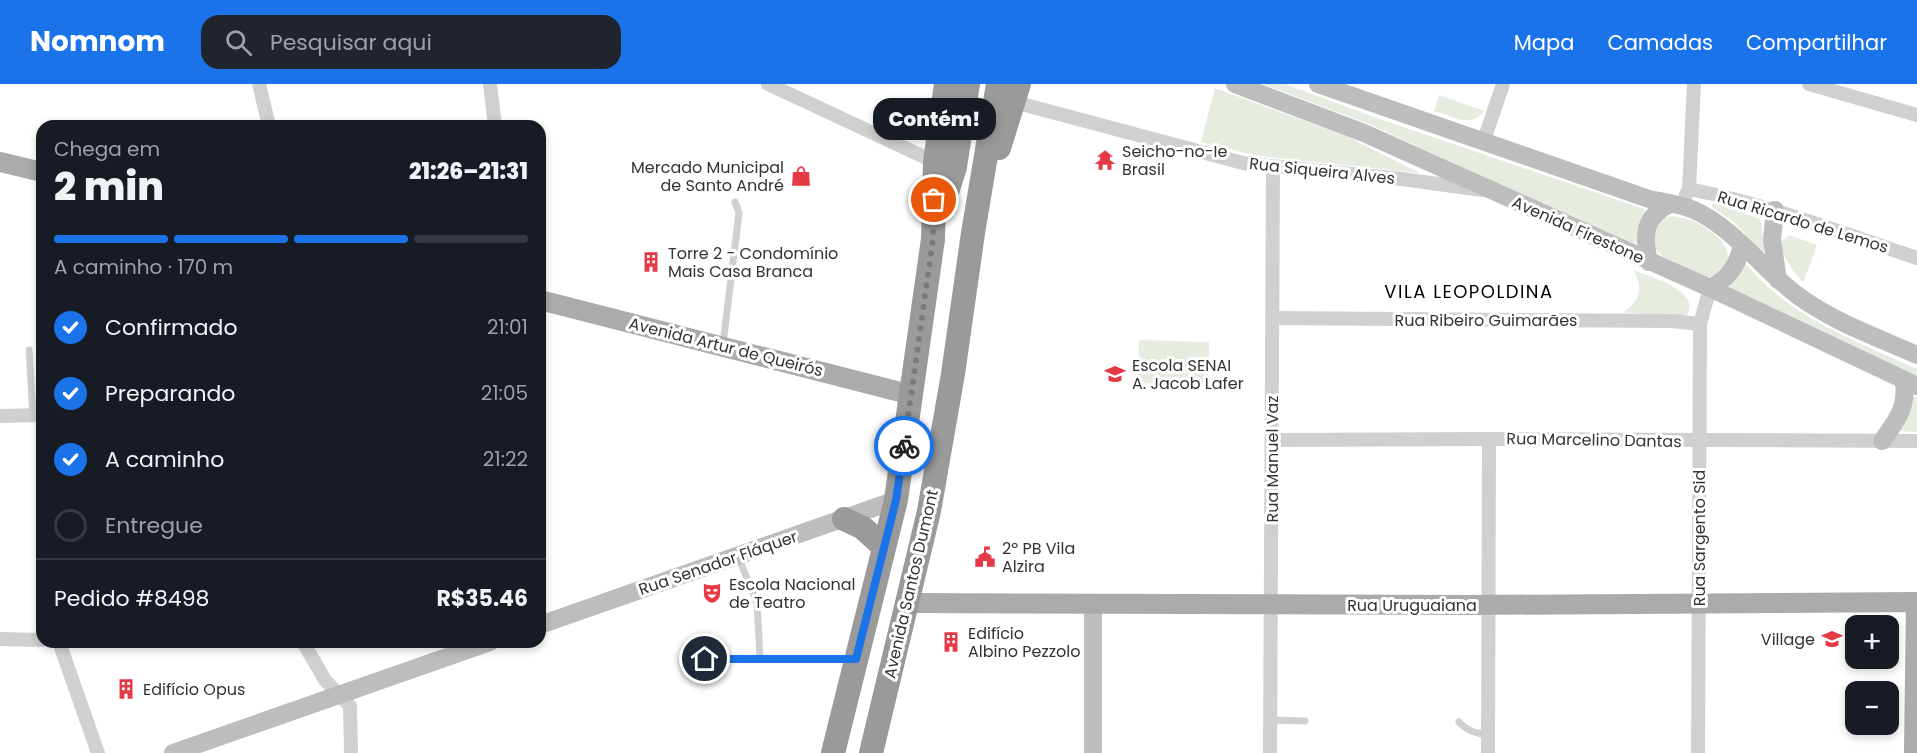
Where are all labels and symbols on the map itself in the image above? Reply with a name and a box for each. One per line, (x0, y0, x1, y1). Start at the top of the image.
callout: Contém! (872, 98, 996, 140)
place label: Seicho-no-Ie Brasil (1122, 140, 1227, 181)
temple icon: Seicho-no-Ie Brasil (1093, 148, 1117, 172)
street label: Rua Siqueira Alves (1248, 152, 1396, 190)
place label: Mercado Municipal de Santo André (631, 156, 784, 197)
shop icon: Mercado Municipal de Santo André (789, 164, 813, 188)
pin (908, 174, 959, 225)
street label: Rua Ricardo de Lemos (1715, 185, 1891, 259)
street label: Avenida Firestone (1508, 191, 1648, 269)
place label: Torre 2 - Condomínio Mais Casa Branca (668, 242, 838, 283)
building icon: Torre 2 - Condomínio Mais Casa Branca (639, 250, 663, 274)
district label: VILA LEOPOLDINA (1384, 279, 1554, 304)
street label: Rua Ribeiro Guimarães (1395, 309, 1577, 332)
street label: Avenida Artur de Queirós (627, 312, 825, 382)
place label: Escola SENAI A. Jacob Lafer (1132, 354, 1244, 395)
school or university icon: Escola SENAI A. Jacob Lafer (1103, 362, 1127, 386)
street label: Rua Manuel Vaz (1261, 395, 1284, 523)
courier (874, 416, 934, 476)
street label: Rua Marcelino Dantas (1506, 427, 1682, 453)
street label: Rua Sargento Sid (1688, 470, 1711, 606)
street label: Avenida Santos Dumont (878, 487, 944, 681)
street label: Rua Senador Fláquer (636, 525, 800, 601)
place label: 2º PB Vila Alzira (1002, 537, 1075, 578)
public building icon: 2º PB Vila Alzira (973, 545, 997, 569)
place label: Escola Nacional de Teatro (729, 573, 855, 614)
theatre icon: Escola Nacional de Teatro (700, 581, 724, 605)
street label: Rua Uruguaiana (1347, 594, 1477, 617)
place label: Edifício Albino Pezzolo (968, 622, 1080, 663)
school or university icon: Village (1820, 627, 1844, 651)
place label: Village (1761, 628, 1815, 651)
building icon: Edifício Albino Pezzolo (939, 630, 963, 654)
pin (679, 633, 730, 684)
building icon: Edifício Opus (114, 677, 138, 701)
place label: Edifício Opus (143, 678, 245, 701)

